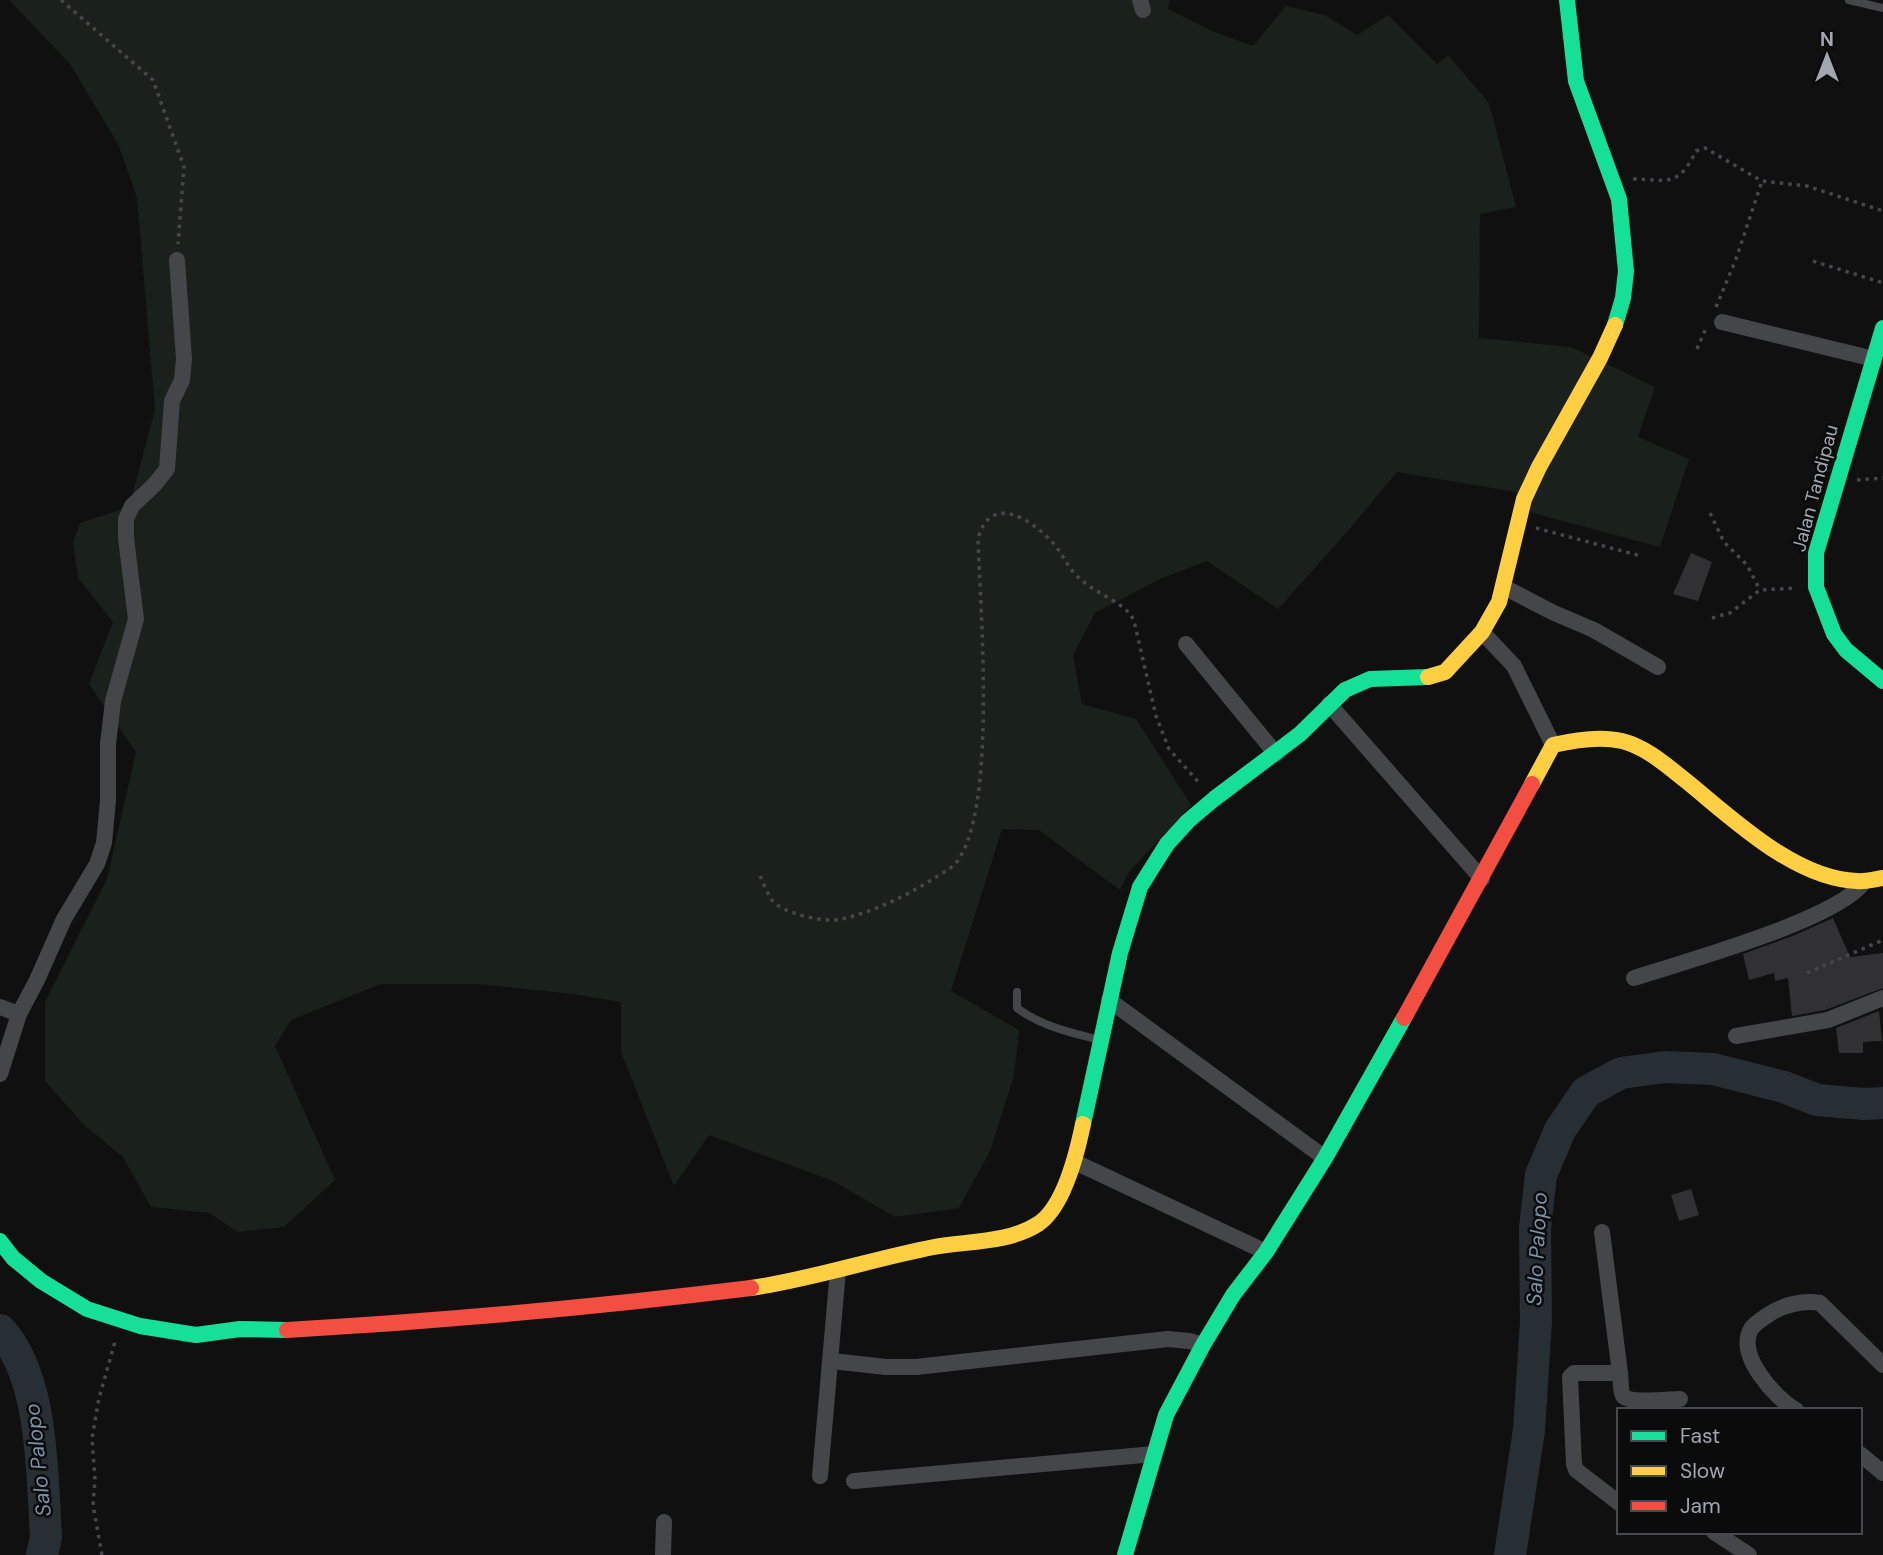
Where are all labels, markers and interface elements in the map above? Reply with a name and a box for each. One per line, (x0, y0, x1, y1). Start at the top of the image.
north arrow (1792, 21, 1862, 91)
text: N (1820, 27, 1834, 52)
street label: Jalan Tandipau (1786, 422, 1844, 554)
water label: Salo Palopo (1520, 1192, 1554, 1306)
water label: Salo Palopo (18, 1402, 58, 1518)
legend (1617, 1408, 1862, 1534)
text: Fast (1680, 1422, 1720, 1450)
text: Slow (1680, 1457, 1725, 1485)
text: Jam (1680, 1492, 1721, 1520)

